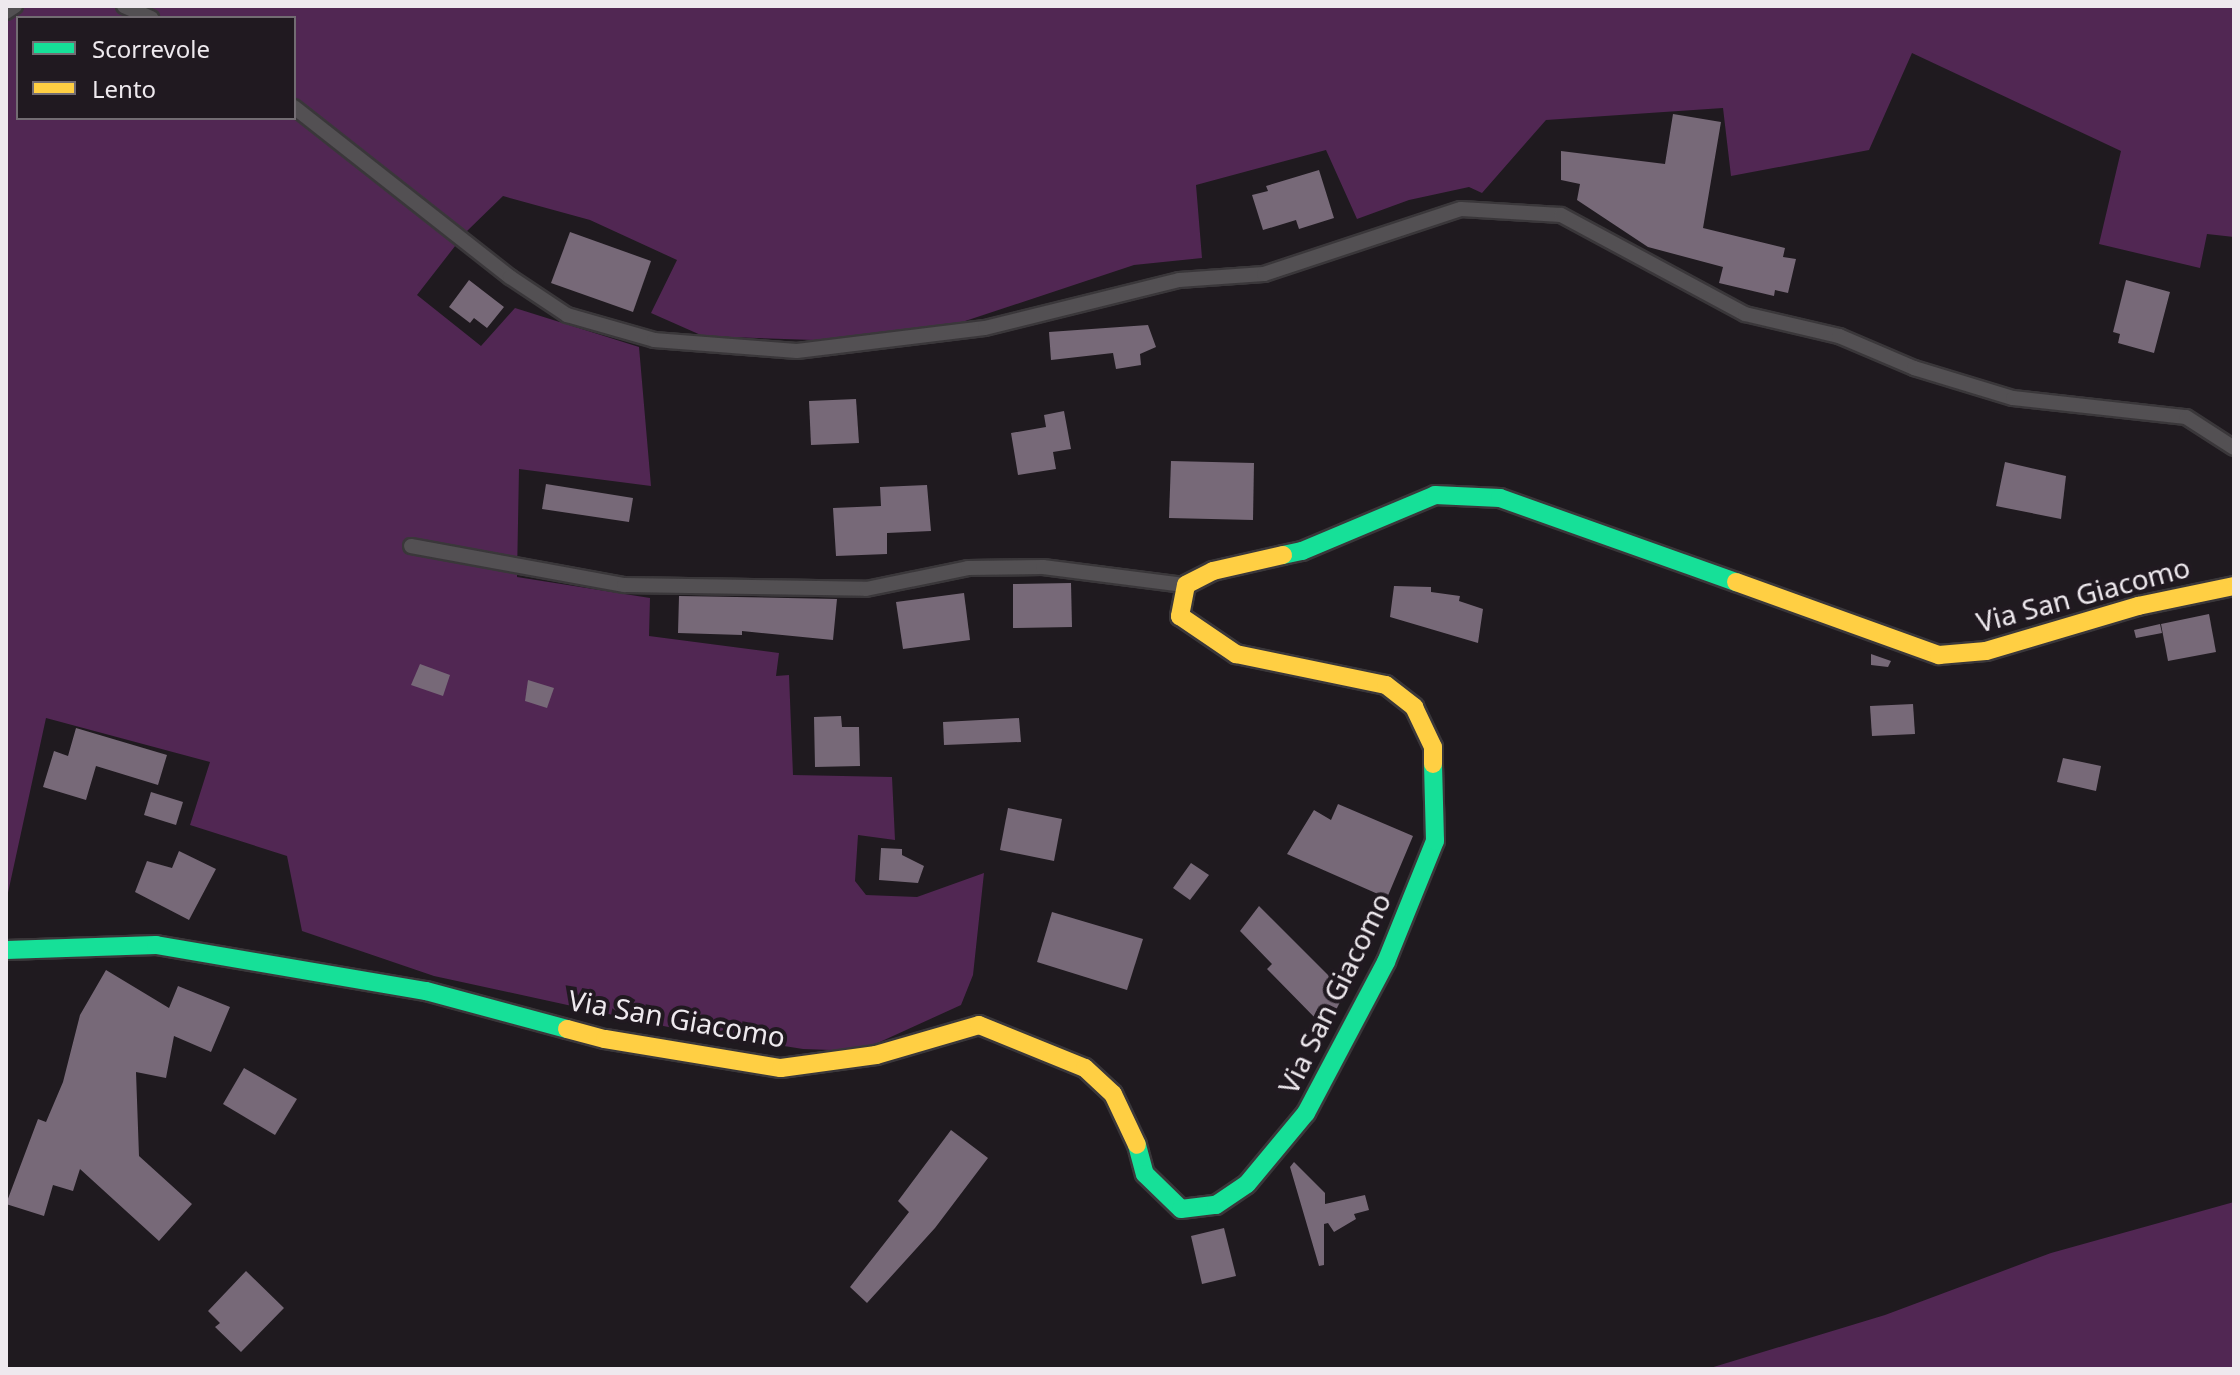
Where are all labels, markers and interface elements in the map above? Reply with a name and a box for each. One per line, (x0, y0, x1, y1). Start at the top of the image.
legend (16, 16, 296, 120)
text: Scorrevole (92, 32, 210, 65)
text: Lento (92, 72, 156, 105)
street label: Via San Giacomo (1973, 549, 2193, 639)
street label: Via San Giacomo (1271, 887, 1397, 1099)
street label: Via San Giacomo (566, 982, 788, 1054)

